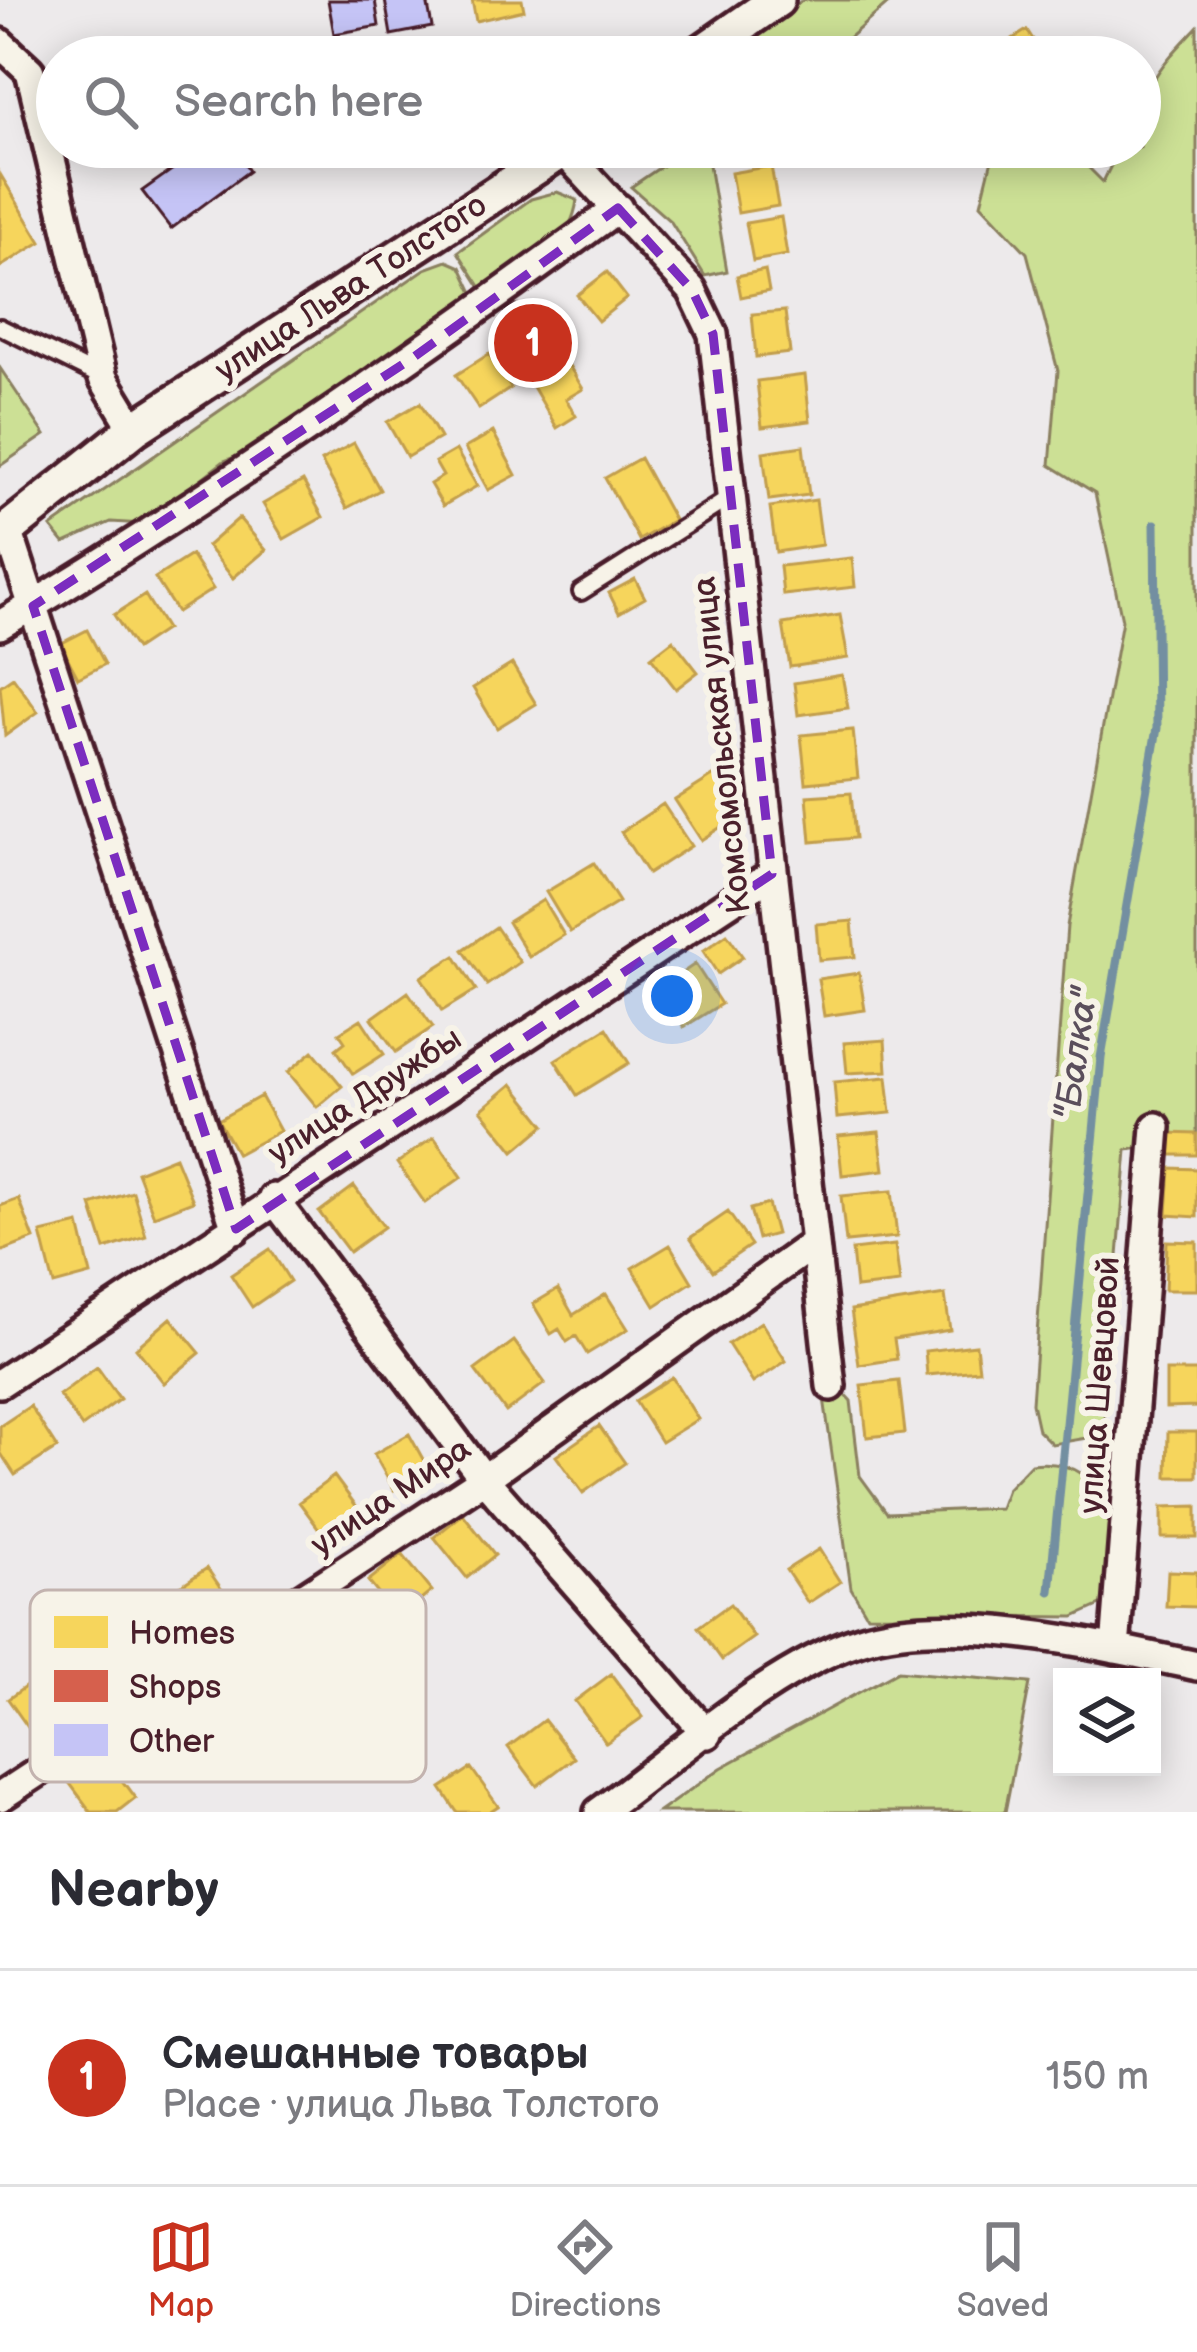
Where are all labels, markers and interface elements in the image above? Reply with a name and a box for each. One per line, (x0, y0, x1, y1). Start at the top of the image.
search box (36, 36, 1161, 168)
icon: search (78, 69, 144, 135)
text: Search here (174, 75, 423, 130)
street label: улица Льва Толстого (208, 185, 494, 391)
pin: 1 (494, 298, 572, 388)
street label: Комсомольская улица (684, 575, 760, 915)
your location (642, 966, 702, 1026)
water label: "Балка" (1046, 983, 1108, 1123)
street label: улица Дружбы (261, 1019, 469, 1173)
street label: улица Шевцовой (1071, 1255, 1129, 1515)
street label: улица Мира (303, 1429, 479, 1565)
legend (30, 1590, 426, 1782)
text: Homes (129, 1614, 235, 1654)
text: Shops (129, 1668, 221, 1708)
map controls (1053, 1668, 1161, 1776)
button: layers (1053, 1668, 1161, 1776)
text: Other (129, 1722, 215, 1762)
text: Nearby (48, 1860, 219, 1921)
text: Смешанные товары (162, 2027, 589, 2082)
text: 1 (79, 2054, 95, 2101)
text: 150 m (1046, 2054, 1149, 2101)
text: Place · улица Льва Толстого (162, 2082, 659, 2129)
tab: Map (148, 2214, 214, 2326)
tab: Directions (509, 2214, 661, 2326)
tab: Saved (957, 2214, 1049, 2326)

